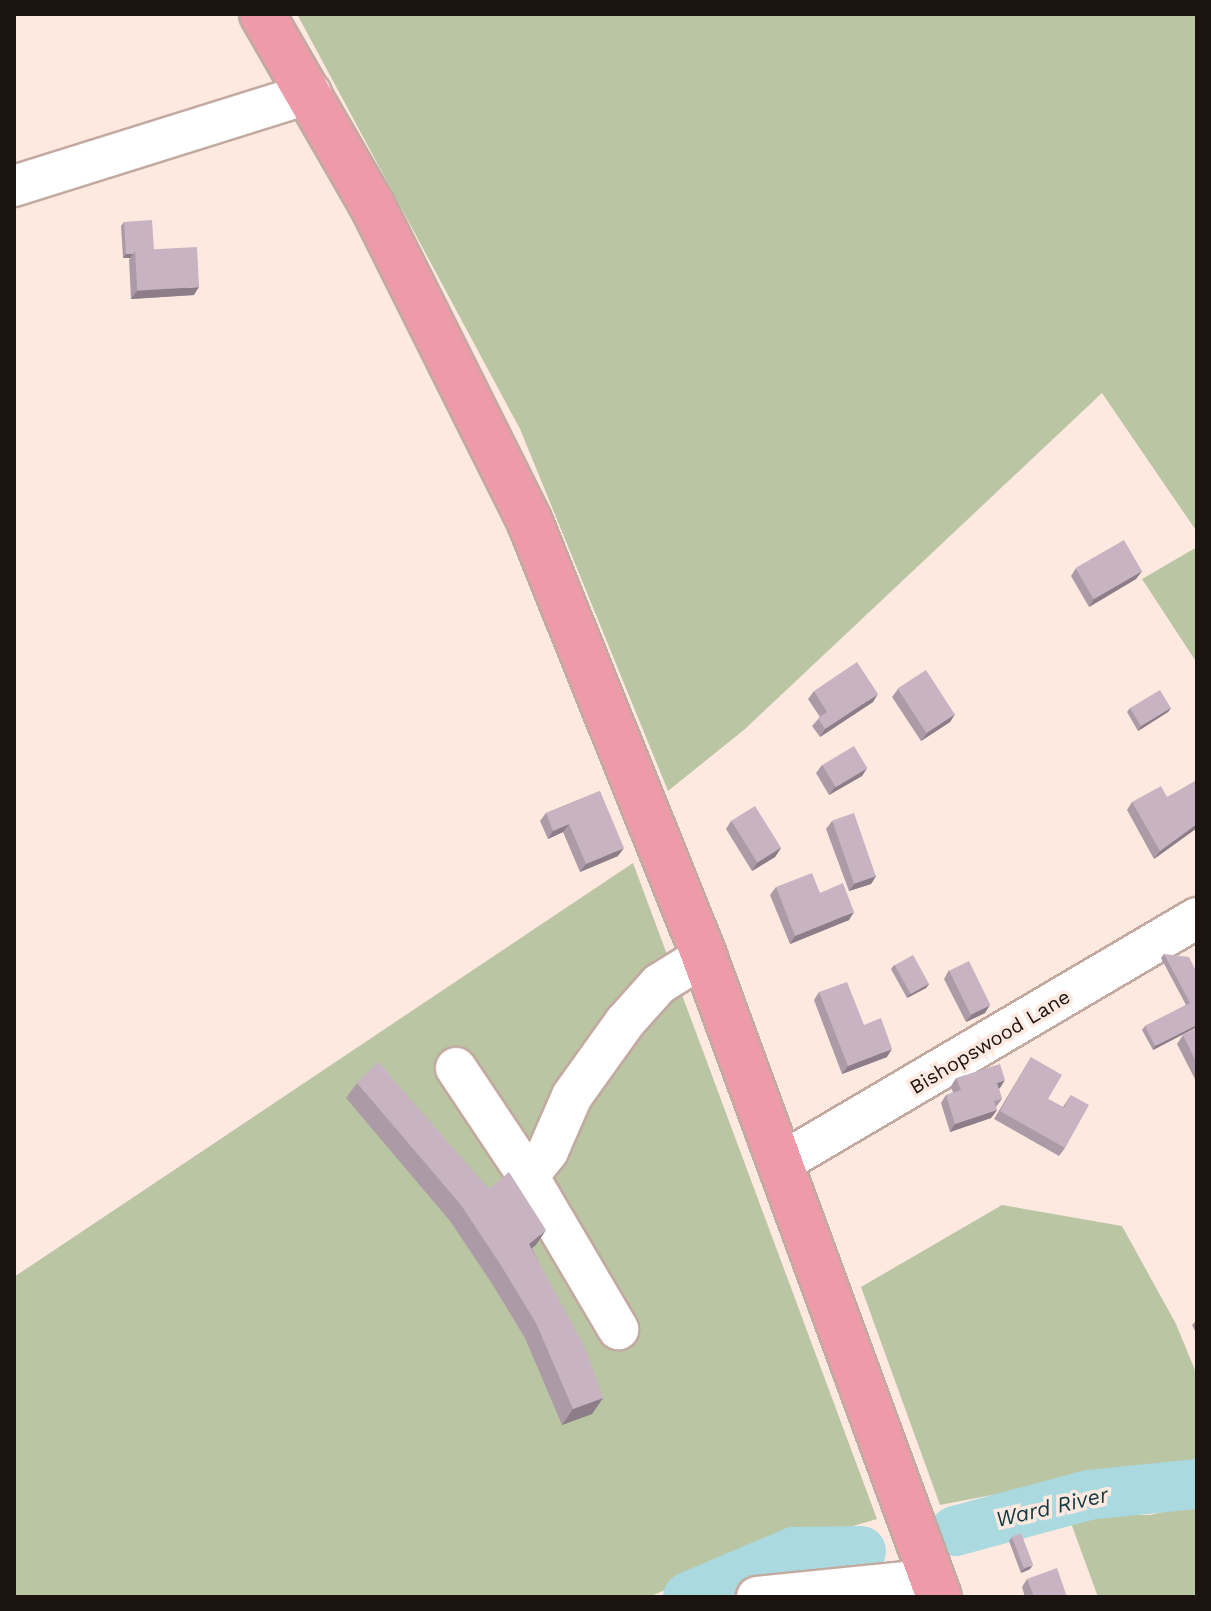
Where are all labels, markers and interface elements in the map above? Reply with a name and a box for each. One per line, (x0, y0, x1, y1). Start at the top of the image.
street label: Bishopswood Lane (906, 985, 1074, 1099)
water label: Ward River (993, 1481, 1111, 1533)

